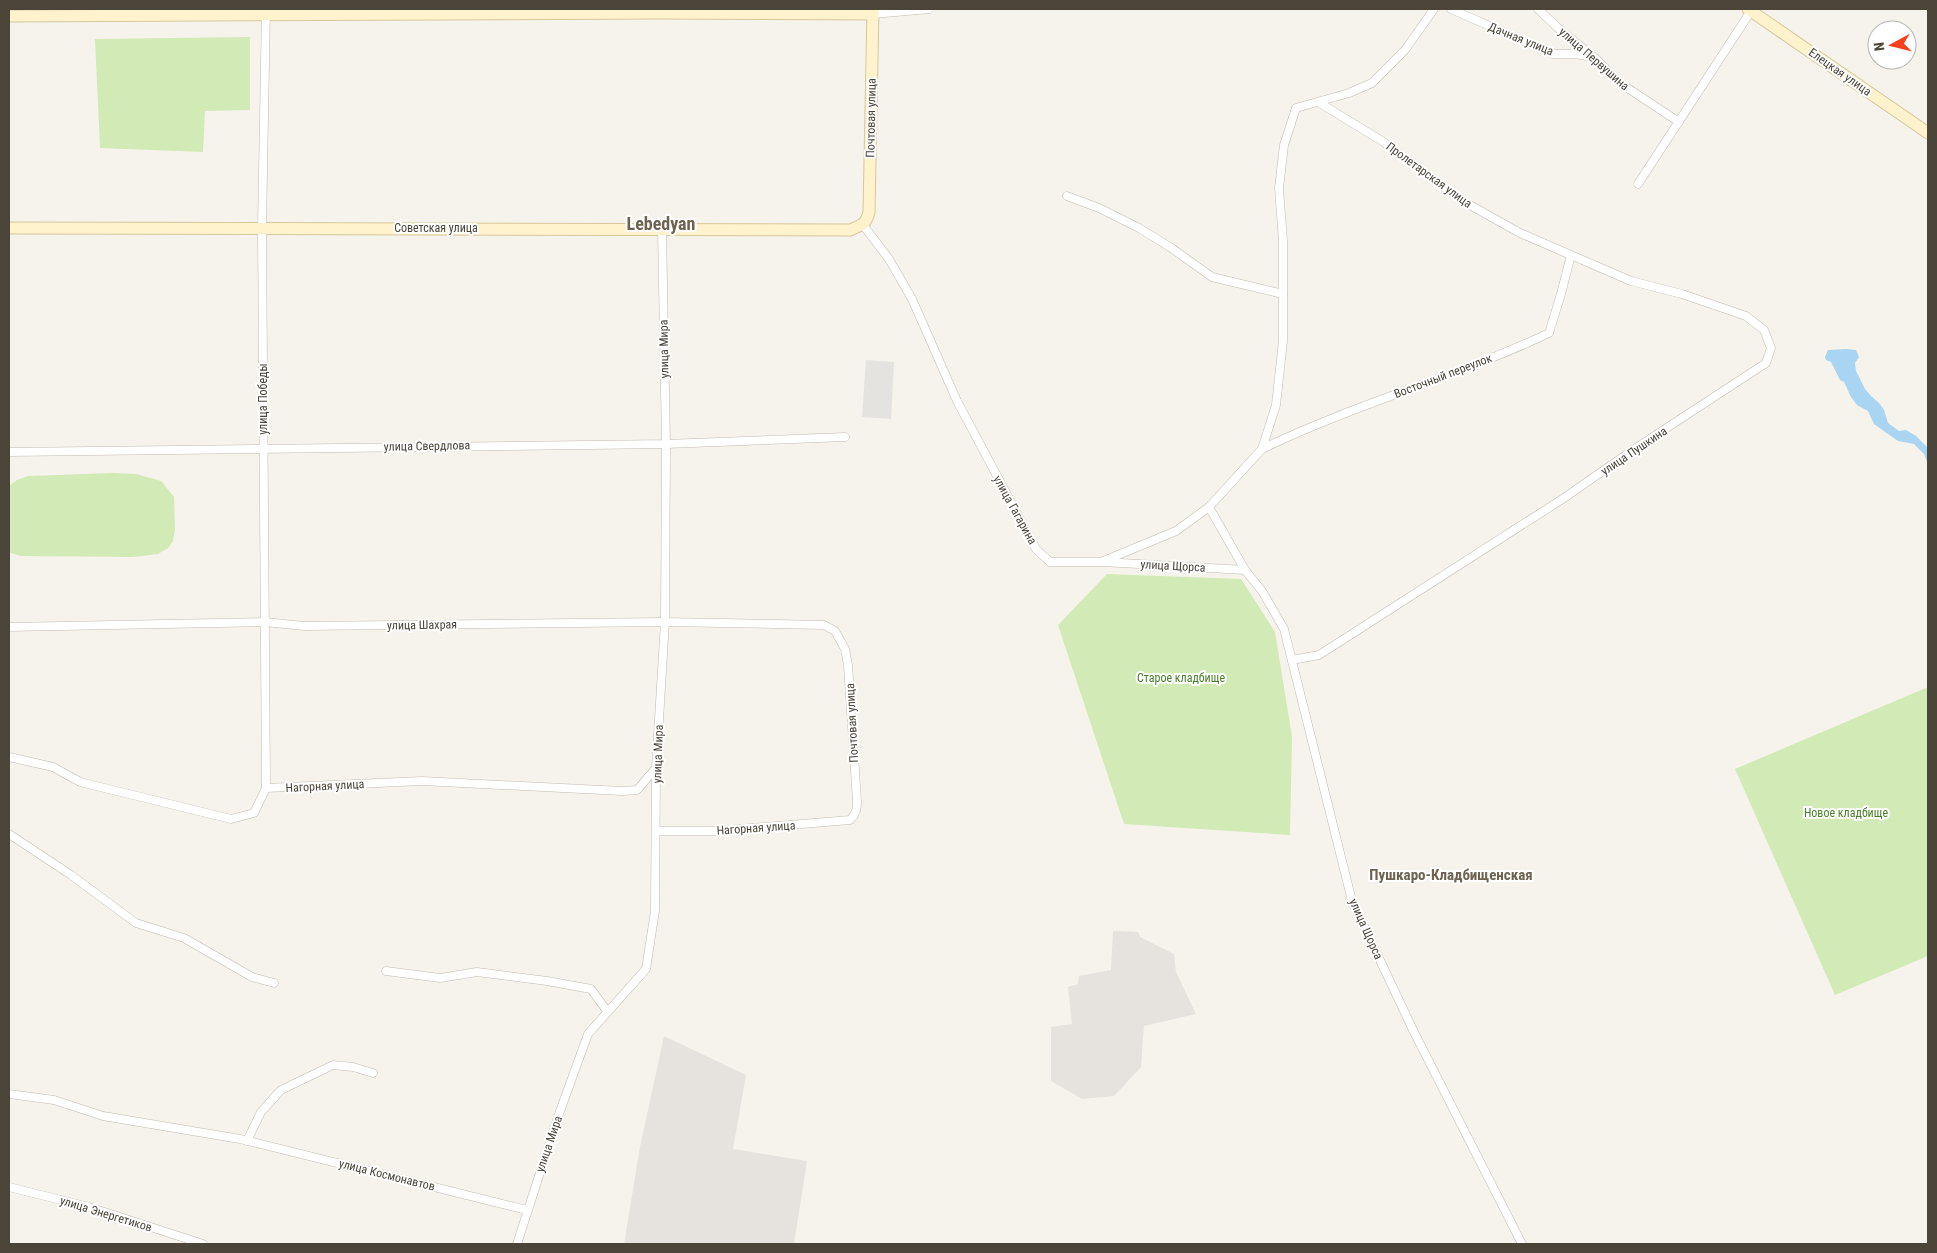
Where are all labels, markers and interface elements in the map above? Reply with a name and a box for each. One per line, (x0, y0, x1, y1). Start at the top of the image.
street label: Дачная улица (1486, 20, 1556, 58)
north arrow (1867, 20, 1917, 70)
street label: улица Первушина (1556, 25, 1632, 93)
text: N (1871, 41, 1888, 52)
street label: Елецкая улица (1806, 45, 1874, 99)
street label: Почтовая улица (863, 78, 879, 158)
street label: Пролетарская улица (1384, 139, 1475, 211)
district label: Lebedyan (627, 213, 695, 234)
street label: Советская улица (394, 221, 478, 235)
street label: улица Мира (656, 319, 672, 378)
street label: Восточный переулок (1392, 351, 1494, 401)
street label: улица Победы (256, 363, 270, 435)
street label: улица Пушкина (1598, 424, 1670, 478)
street label: улица Свердлова (384, 438, 471, 454)
street label: улица Гагарина (990, 473, 1040, 547)
street label: улица Щорса (1140, 557, 1206, 575)
street label: улица Шахрая (387, 617, 457, 633)
park label: Старое кладбище (1137, 671, 1225, 685)
street label: Почтовая улица (843, 683, 861, 763)
street label: улица Мира (650, 724, 666, 784)
street label: Нагорная улица (285, 777, 365, 795)
park label: Новое кладбище (1804, 806, 1888, 820)
street label: Нагорная улица (716, 818, 796, 838)
district label: Пушкаро-Кладбищенская (1369, 866, 1533, 884)
street label: улица Щорса (1346, 896, 1386, 962)
street label: улица Мира (533, 1114, 565, 1174)
street label: улица Космонавтов (338, 1156, 436, 1194)
street label: улица Энергетиков (58, 1193, 154, 1235)

